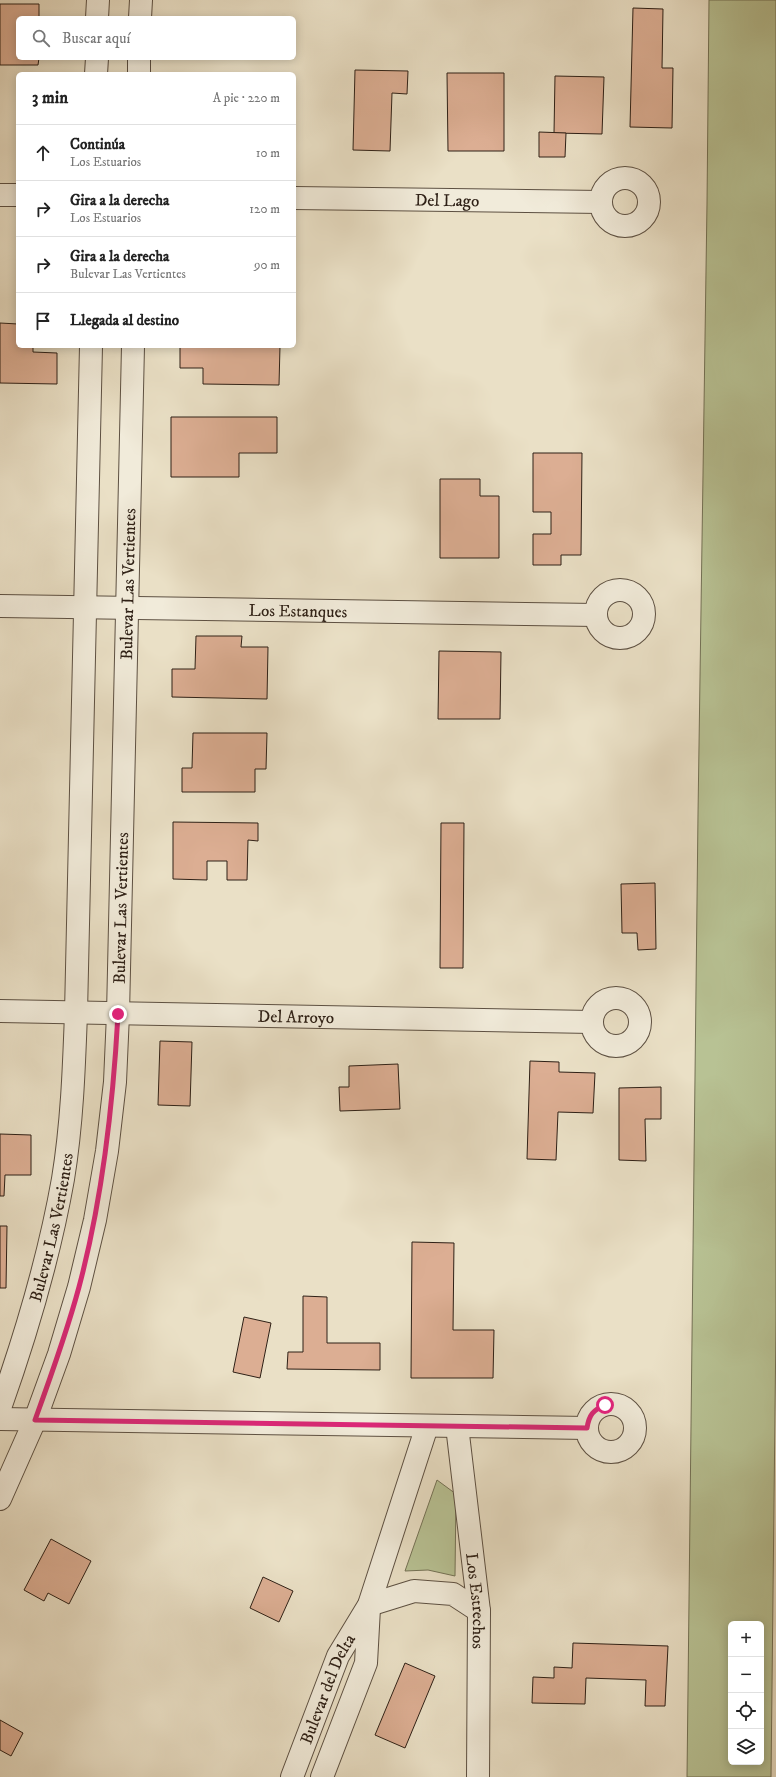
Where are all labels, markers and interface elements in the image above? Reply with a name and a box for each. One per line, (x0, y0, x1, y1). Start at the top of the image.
search box (16, 16, 296, 60)
icon: search (30, 27, 52, 49)
text: Buscar aquí (62, 29, 130, 48)
text: 3 min (32, 87, 68, 109)
text: A pie · 220 m (213, 90, 280, 106)
text: Continúa (70, 135, 125, 154)
icon: ahead (32, 142, 54, 164)
text: 10 m (256, 145, 280, 161)
text: Los Estuarios (70, 154, 141, 170)
street label: Del Lago (415, 190, 479, 212)
text: Gira a la derecha (70, 191, 169, 210)
icon: right (32, 198, 54, 220)
text: 120 m (249, 201, 280, 217)
text: Los Estuarios (70, 210, 141, 226)
text: Gira a la derecha (70, 247, 169, 266)
icon: right (32, 254, 54, 276)
text: 90 m (254, 257, 280, 273)
text: Bulevar Las Vertientes (70, 266, 186, 282)
icon: arrive (32, 310, 54, 332)
text: Llegada al destino (70, 311, 179, 330)
street label: Bulevar Las Vertientes (116, 508, 141, 660)
street label: Los Estanques (249, 600, 348, 623)
street label: Bulevar Las Vertientes (109, 832, 134, 984)
route end (109, 1005, 127, 1023)
street label: Del Arroyo (257, 1006, 334, 1029)
street label: Bulevar Las Vertientes (25, 1152, 79, 1305)
route start (596, 1396, 614, 1414)
street label: Los Estrechos (460, 1552, 489, 1649)
map controls (728, 1621, 764, 1765)
button: + (728, 1621, 764, 1657)
street label: Bulevar del Delta (296, 1629, 361, 1747)
button: − (728, 1657, 764, 1693)
button: locate (728, 1693, 764, 1729)
button: layers (728, 1729, 764, 1765)

